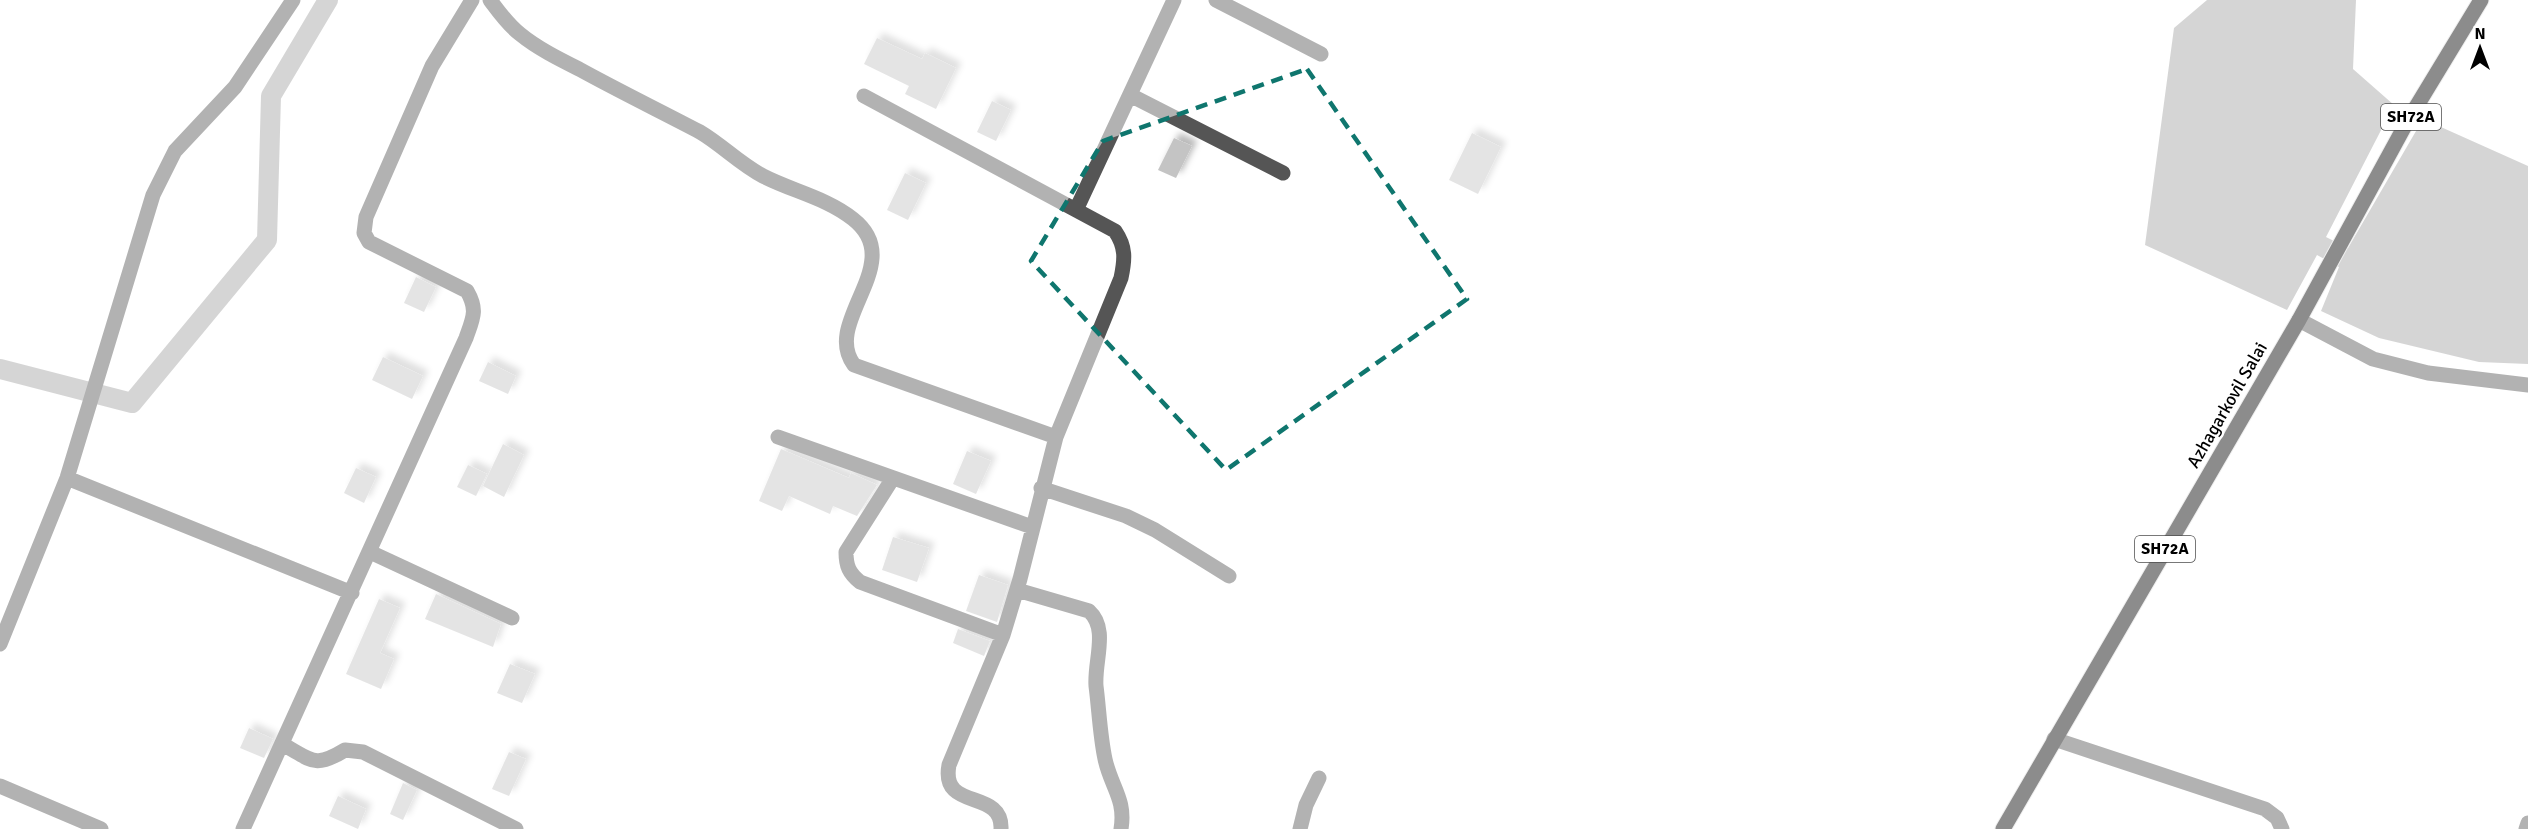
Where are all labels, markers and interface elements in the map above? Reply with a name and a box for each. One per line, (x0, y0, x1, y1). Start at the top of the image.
north arrow (2450, 18, 2510, 78)
text: N (2474, 24, 2486, 44)
road number: SH72A (2381, 104, 2441, 130)
street label: Azhagarkovil Salai (2182, 338, 2272, 472)
road number: SH72A (2135, 536, 2195, 562)

